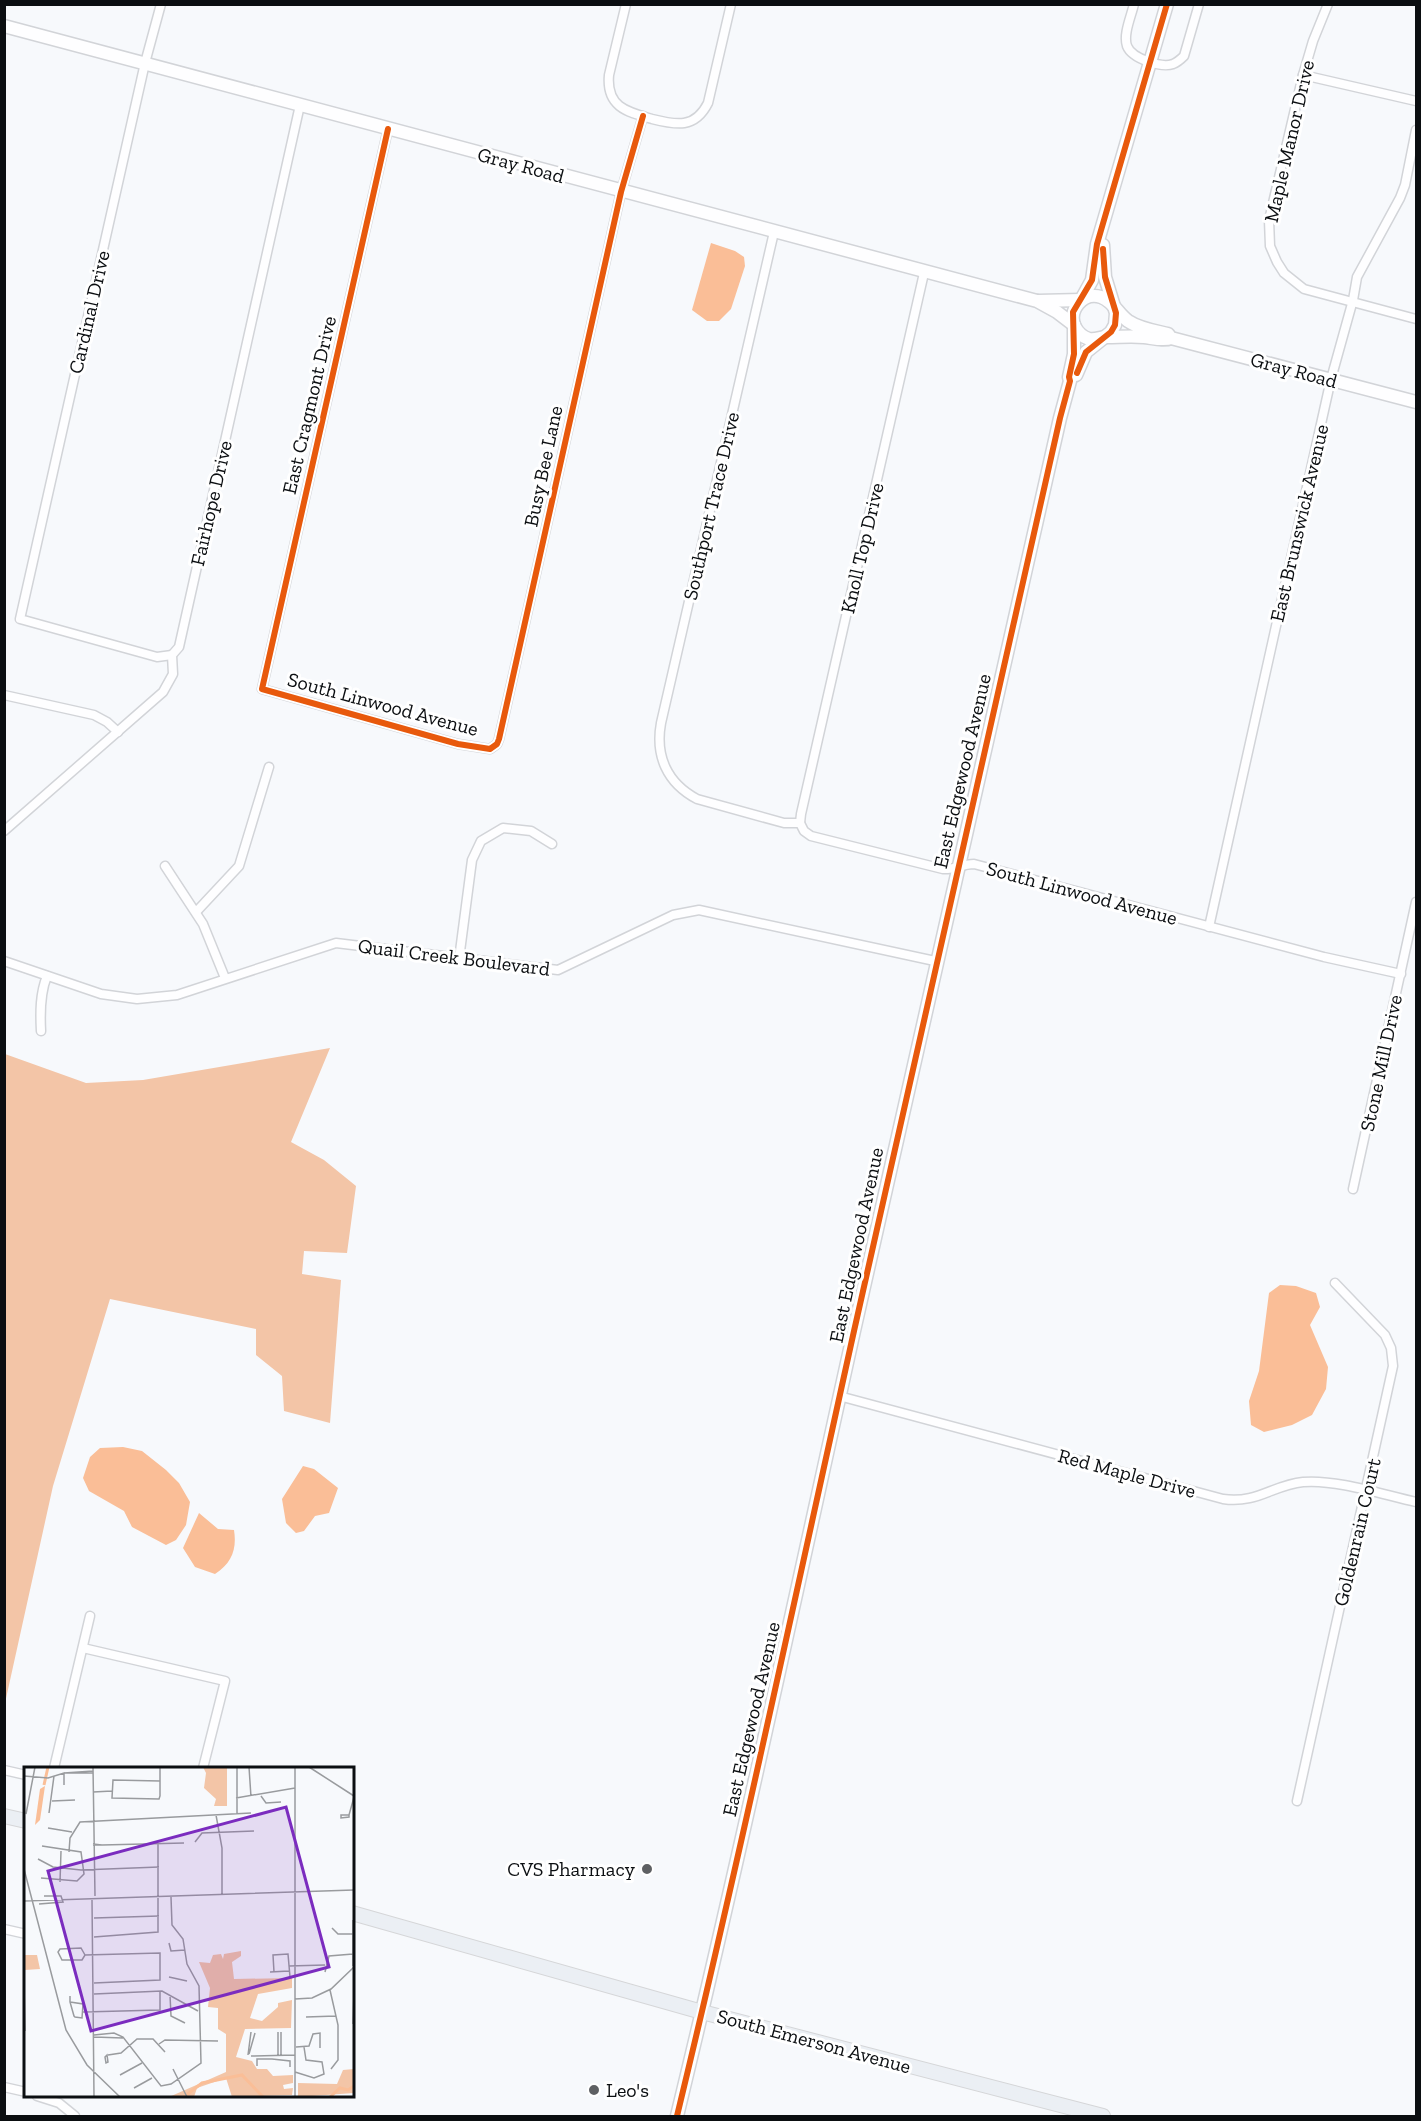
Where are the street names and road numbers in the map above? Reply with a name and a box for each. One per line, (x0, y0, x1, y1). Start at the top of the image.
street label: Maple Manor Drive (1259, 57, 1319, 225)
street label: Gray Road (475, 142, 567, 188)
street label: Cardinal Drive (63, 248, 115, 376)
street label: East Cragmont Drive (277, 314, 341, 496)
street label: Gray Road (1248, 347, 1340, 393)
street label: Busy Bee Lane (518, 403, 568, 529)
street label: Southport Trace Drive (678, 410, 744, 602)
street label: East Brunswick Avenue (1265, 422, 1333, 624)
street label: Fairhope Drive (185, 438, 237, 568)
street label: Knoll Top Drive (835, 480, 889, 616)
street label: South Linwood Avenue (285, 667, 481, 741)
street label: East Edgewood Avenue (928, 671, 996, 871)
street label: South Linwood Avenue (984, 856, 1180, 930)
street label: Quail Creek Boulevard (357, 933, 551, 981)
street label: Stone Mill Drive (1355, 992, 1407, 1134)
street label: East Edgewood Avenue (824, 1145, 888, 1345)
street label: Red Maple Drive (1056, 1443, 1198, 1503)
street label: Goldenrain Court (1328, 1455, 1386, 1608)
street label: East Edgewood Avenue (717, 1619, 785, 1819)
street label: South Emerson Avenue (714, 2004, 914, 2078)

